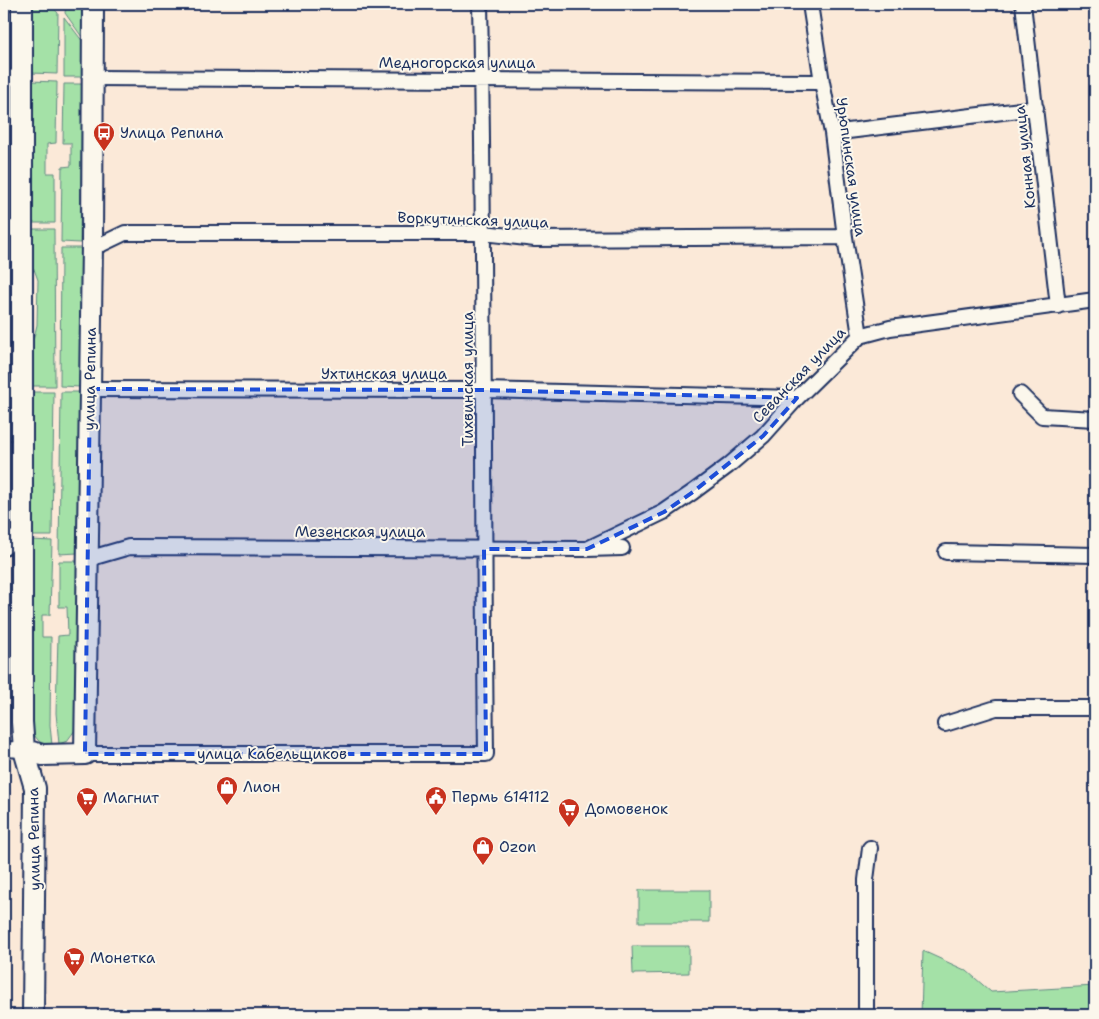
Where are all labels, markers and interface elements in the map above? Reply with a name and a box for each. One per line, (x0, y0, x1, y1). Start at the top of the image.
street label: Медногорская улица (379, 53, 536, 73)
street label: Урюпинская улица (831, 96, 871, 238)
street label: Конная улица (1010, 104, 1040, 210)
bus stop icon: Улица Репина (92, 121, 116, 152)
place label: Улица Репина (120, 123, 224, 143)
street label: Воркутинская улица (397, 207, 550, 233)
street label: Тихвинская улица (458, 311, 478, 446)
street label: Севанская улица (748, 322, 851, 427)
street label: улица Репина (79, 327, 101, 431)
street label: Ухтинская улица (321, 364, 448, 384)
street label: Мезенская улица (295, 522, 426, 542)
street label: улица Кабельщиков (197, 744, 347, 764)
shop icon: Лион (215, 775, 239, 806)
place label: Лион (243, 777, 280, 797)
public building icon: Пермь 614112 (424, 785, 448, 816)
supermarket icon: Магнит (75, 786, 99, 817)
street label: улица Репина (23, 787, 45, 891)
place label: Пермь 614112 (452, 787, 550, 807)
place label: Магнит (103, 788, 159, 808)
supermarket icon: Домовенок (557, 797, 581, 828)
place label: Домовенок (585, 799, 668, 819)
shop icon: Ozon (471, 835, 495, 866)
place label: Ozon (499, 837, 536, 857)
supermarket icon: Монетка (62, 946, 86, 977)
place label: Монетка (90, 948, 156, 968)

